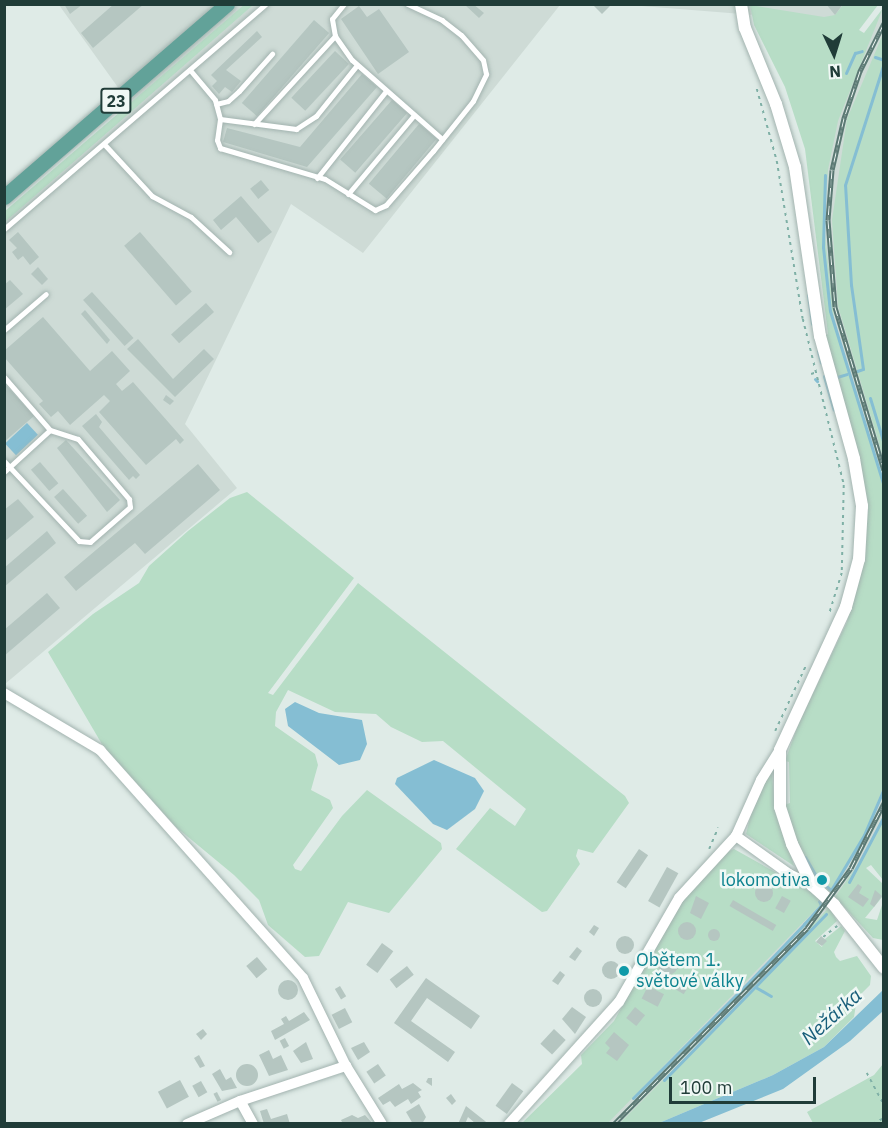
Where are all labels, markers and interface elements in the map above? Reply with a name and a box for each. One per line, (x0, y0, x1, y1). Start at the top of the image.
north arrow (804, 24, 864, 84)
text: N (829, 62, 842, 82)
road number: 23 (100, 88, 132, 114)
place label: lokomotiva (721, 869, 810, 891)
marker: lokomotiva (815, 873, 829, 887)
place label: Obětem 1. světové války (636, 950, 744, 992)
marker: Obětem 1. světové války (617, 964, 631, 978)
water label: Nežárka (796, 983, 866, 1049)
scale bar (672, 1065, 819, 1103)
text: 100 m (680, 1076, 732, 1099)

